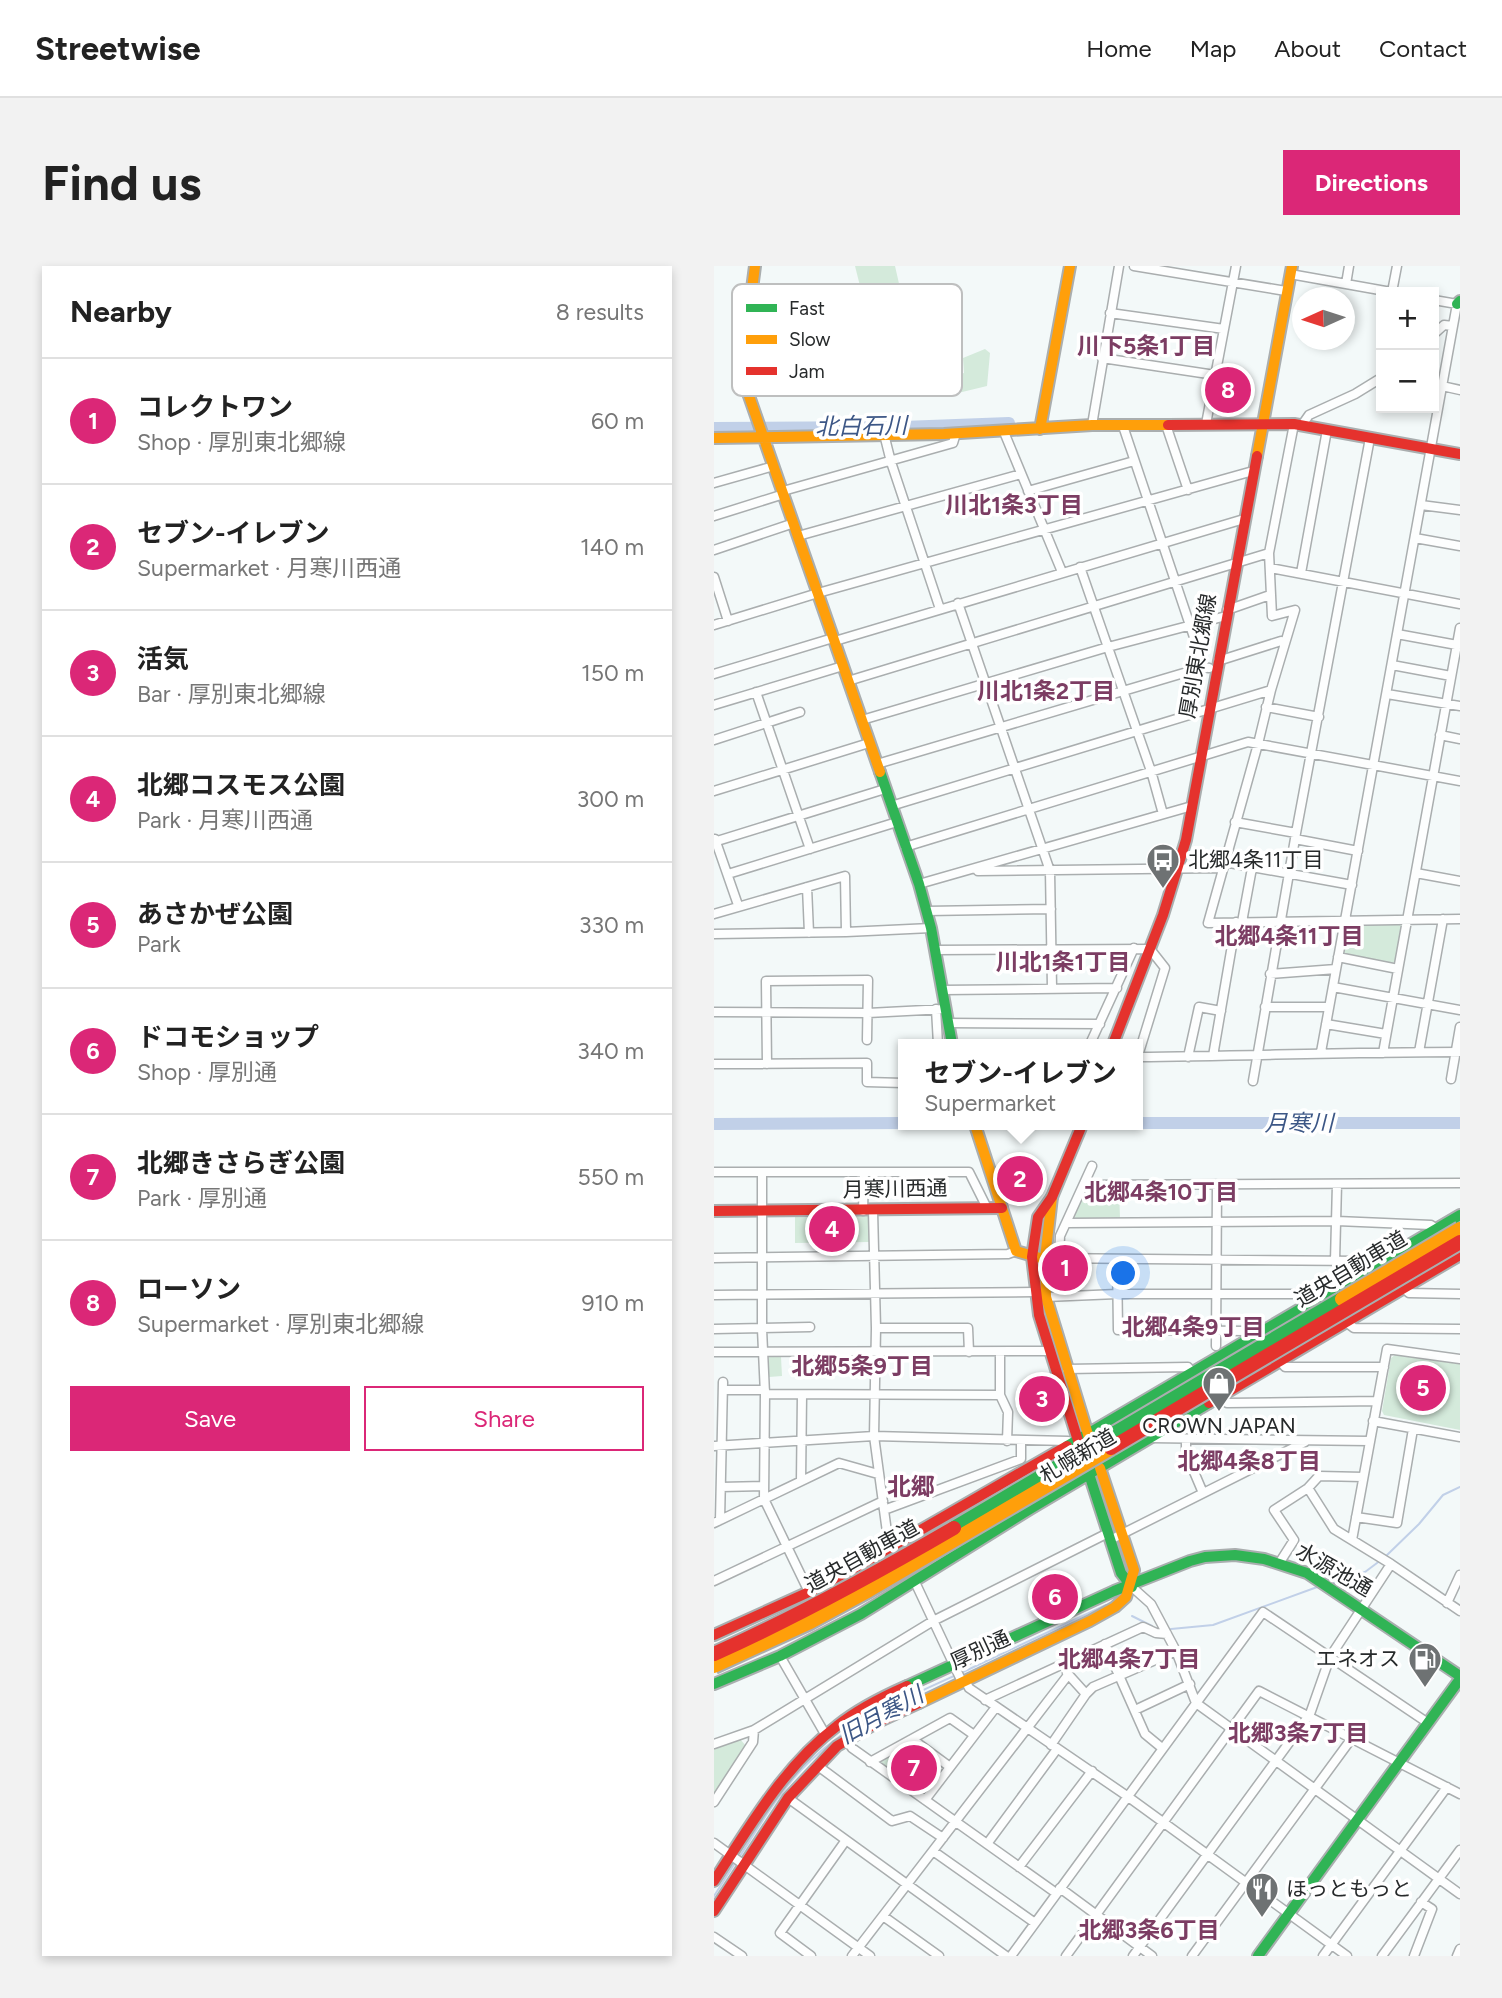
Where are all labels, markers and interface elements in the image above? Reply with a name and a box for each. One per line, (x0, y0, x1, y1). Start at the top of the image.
text: Streetwise (35, 29, 201, 68)
text: Home (1086, 34, 1152, 63)
text: Map (1190, 34, 1236, 63)
text: About (1274, 34, 1341, 63)
text: Contact (1379, 34, 1467, 63)
button: Directions (1283, 150, 1460, 215)
text: Find us (42, 153, 201, 212)
legend (732, 284, 962, 396)
north arrow (1292, 287, 1355, 350)
map controls (1376, 287, 1439, 413)
button: + (1376, 287, 1439, 350)
text: Nearby (70, 293, 172, 330)
text: Fast (789, 297, 825, 320)
text: 8 results (556, 298, 644, 326)
text: Slow (789, 328, 831, 351)
district label: 川下5条1丁目 (1077, 332, 1215, 360)
button: − (1376, 350, 1439, 413)
text: Jam (789, 360, 825, 383)
pin: 8 (1205, 364, 1251, 416)
text: コレクトワン (137, 391, 293, 423)
text: 1 (88, 407, 98, 435)
text: 60 m (591, 407, 644, 435)
water label: 北白石川 (815, 411, 910, 441)
text: Shop · 厚別東北郷線 (137, 428, 346, 456)
district label: 川北1条3丁目 (945, 491, 1083, 519)
text: セブン-イレブン (137, 517, 330, 549)
text: 2 (86, 533, 100, 561)
text: 140 m (580, 533, 644, 561)
text: Supermarket · 月寒川西通 (137, 554, 401, 582)
street label: 厚別東北郷線 (1174, 592, 1221, 720)
text: 活気 (137, 643, 189, 675)
text: 3 (87, 659, 99, 687)
text: 150 m (581, 659, 644, 687)
district label: 川北1条2丁目 (977, 677, 1115, 705)
text: Bar · 厚別東北郷線 (137, 680, 326, 708)
text: 北郷コスモス公園 (137, 769, 345, 801)
text: 4 (86, 785, 100, 813)
text: 300 m (577, 785, 644, 813)
text: Park · 月寒川西通 (137, 806, 313, 834)
bus stop icon: 北郷4条11丁目 (1144, 841, 1182, 890)
place label: 北郷4条11丁目 (1188, 847, 1323, 872)
text: あさかぜ公園 (137, 898, 293, 930)
text: 5 (86, 911, 100, 939)
text: 330 m (579, 911, 644, 939)
district label: 北郷4条11丁目 (1215, 922, 1363, 950)
text: Park (137, 930, 181, 958)
district label: 川北1条1丁目 (996, 948, 1130, 976)
text: ドコモショップ (137, 1021, 319, 1053)
text: 6 (86, 1037, 100, 1065)
text: 340 m (577, 1037, 644, 1065)
popup (898, 1039, 1143, 1130)
text: セブン-イレブン (924, 1057, 1117, 1089)
text: Shop · 厚別通 (137, 1058, 277, 1086)
text: Supermarket (924, 1089, 1056, 1117)
water label: 月寒川 (1265, 1109, 1337, 1137)
text: 北郷きさらぎ公園 (137, 1147, 345, 1179)
pin: 2 (997, 1153, 1043, 1205)
text: 7 (87, 1163, 99, 1191)
text: 550 m (578, 1163, 644, 1191)
street label: 月寒川西通 (842, 1175, 948, 1202)
district label: 北郷4条10丁目 (1084, 1178, 1238, 1206)
text: Park · 厚別通 (137, 1184, 267, 1212)
pin: 4 (809, 1203, 855, 1255)
street label: 道央自動車道 (1290, 1225, 1411, 1312)
pin: 1 (1042, 1242, 1088, 1294)
your location (1106, 1256, 1140, 1290)
text: ローソン (137, 1273, 241, 1305)
text: 8 (86, 1289, 100, 1317)
text: 910 m (581, 1289, 644, 1317)
text: Supermarket · 厚別東北郷線 (137, 1310, 424, 1338)
district label: 北郷4条9丁目 (1122, 1313, 1264, 1341)
district label: 北郷5条9丁目 (791, 1352, 933, 1380)
pin: 5 (1400, 1362, 1446, 1414)
shop icon: CROWN JAPAN (1200, 1364, 1238, 1413)
pin: 3 (1019, 1373, 1065, 1425)
button: Save (70, 1386, 350, 1451)
button: Share (364, 1386, 644, 1451)
place label: CROWN JAPAN (1142, 1413, 1296, 1438)
street label: 札幌新道 (1035, 1423, 1120, 1488)
district label: 北郷4条8丁目 (1177, 1447, 1321, 1475)
district label: 北郷 (887, 1472, 935, 1501)
street label: 道央自動車道 (801, 1514, 923, 1597)
street label: 水源池通 (1292, 1538, 1377, 1601)
pin: 6 (1032, 1571, 1078, 1623)
street label: 厚別通 (946, 1625, 1014, 1674)
fuel station icon: エネオス (1406, 1640, 1444, 1689)
district label: 北郷4条7丁目 (1058, 1645, 1200, 1673)
place label: エネオス (1316, 1646, 1400, 1671)
water label: 旧月寒川 (834, 1679, 931, 1750)
district label: 北郷3条7丁目 (1228, 1719, 1368, 1747)
pin: 7 (891, 1742, 937, 1794)
restaurant icon: ほっともっと (1243, 1870, 1281, 1919)
place label: ほっともっと (1286, 1876, 1412, 1901)
district label: 北郷3条6丁目 (1078, 1916, 1220, 1944)

